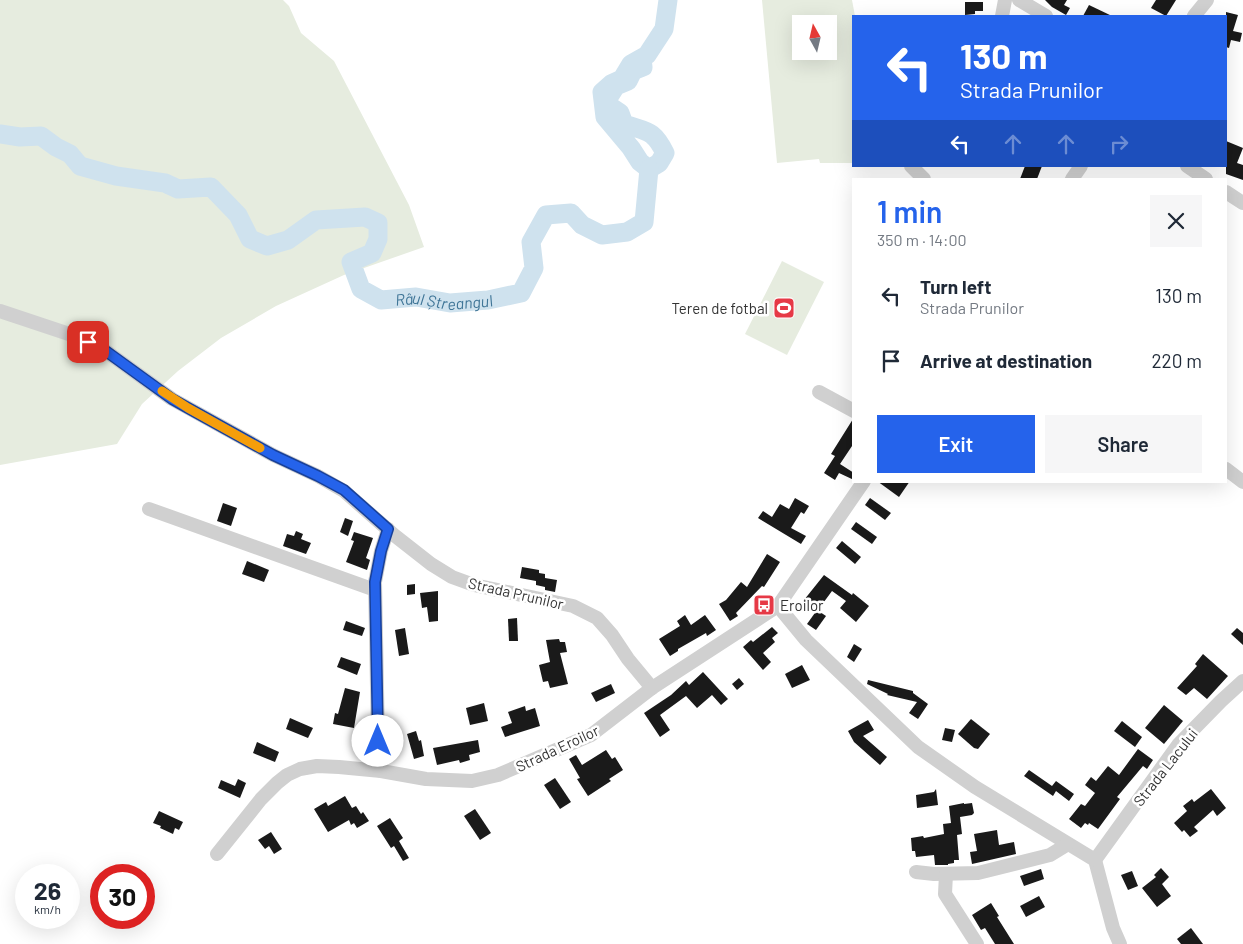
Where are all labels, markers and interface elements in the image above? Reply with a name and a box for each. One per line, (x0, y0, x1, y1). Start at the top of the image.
north arrow (792, 15, 838, 60)
map controls (792, 15, 837, 60)
text: 130 m (960, 34, 1047, 76)
icon: left (877, 35, 942, 100)
text: Strada Prunilor (960, 76, 1103, 102)
icon: left (946, 130, 974, 158)
icon: ahead (999, 130, 1027, 158)
icon: ahead (1052, 130, 1080, 158)
icon: right (1105, 130, 1133, 158)
text: 1 min (877, 193, 942, 229)
button: close (1150, 195, 1202, 247)
text: 350 m · 14:00 (877, 230, 967, 249)
text: Turn left (920, 275, 991, 298)
icon: left (877, 282, 905, 310)
text: 130 m (1155, 284, 1202, 307)
water label: Râul Ștreangul (394, 287, 495, 313)
sports icon: Teren de fotbal (772, 296, 796, 320)
text: Strada Prunilor (920, 298, 1024, 317)
place label: Teren de fotbal (671, 299, 768, 317)
pin (67, 321, 109, 363)
icon: arrive (74, 328, 102, 356)
icon: arrive (877, 347, 905, 375)
text: Arrive at destination (920, 349, 1092, 372)
text: 220 m (1151, 349, 1202, 372)
button: Exit (877, 415, 1035, 473)
button: Share (1045, 415, 1202, 473)
street label: Strada Prunilor (466, 573, 566, 613)
bus stop icon: Eroilor (752, 593, 776, 617)
place label: Eroilor (780, 596, 824, 614)
position arrow (351, 714, 403, 766)
street label: Strada Eroilor (513, 721, 602, 775)
street label: Strada Lacului (1129, 725, 1201, 809)
speed limit sign: 30 (90, 864, 155, 929)
text: 26 (34, 875, 61, 905)
text: km/h (34, 902, 61, 916)

